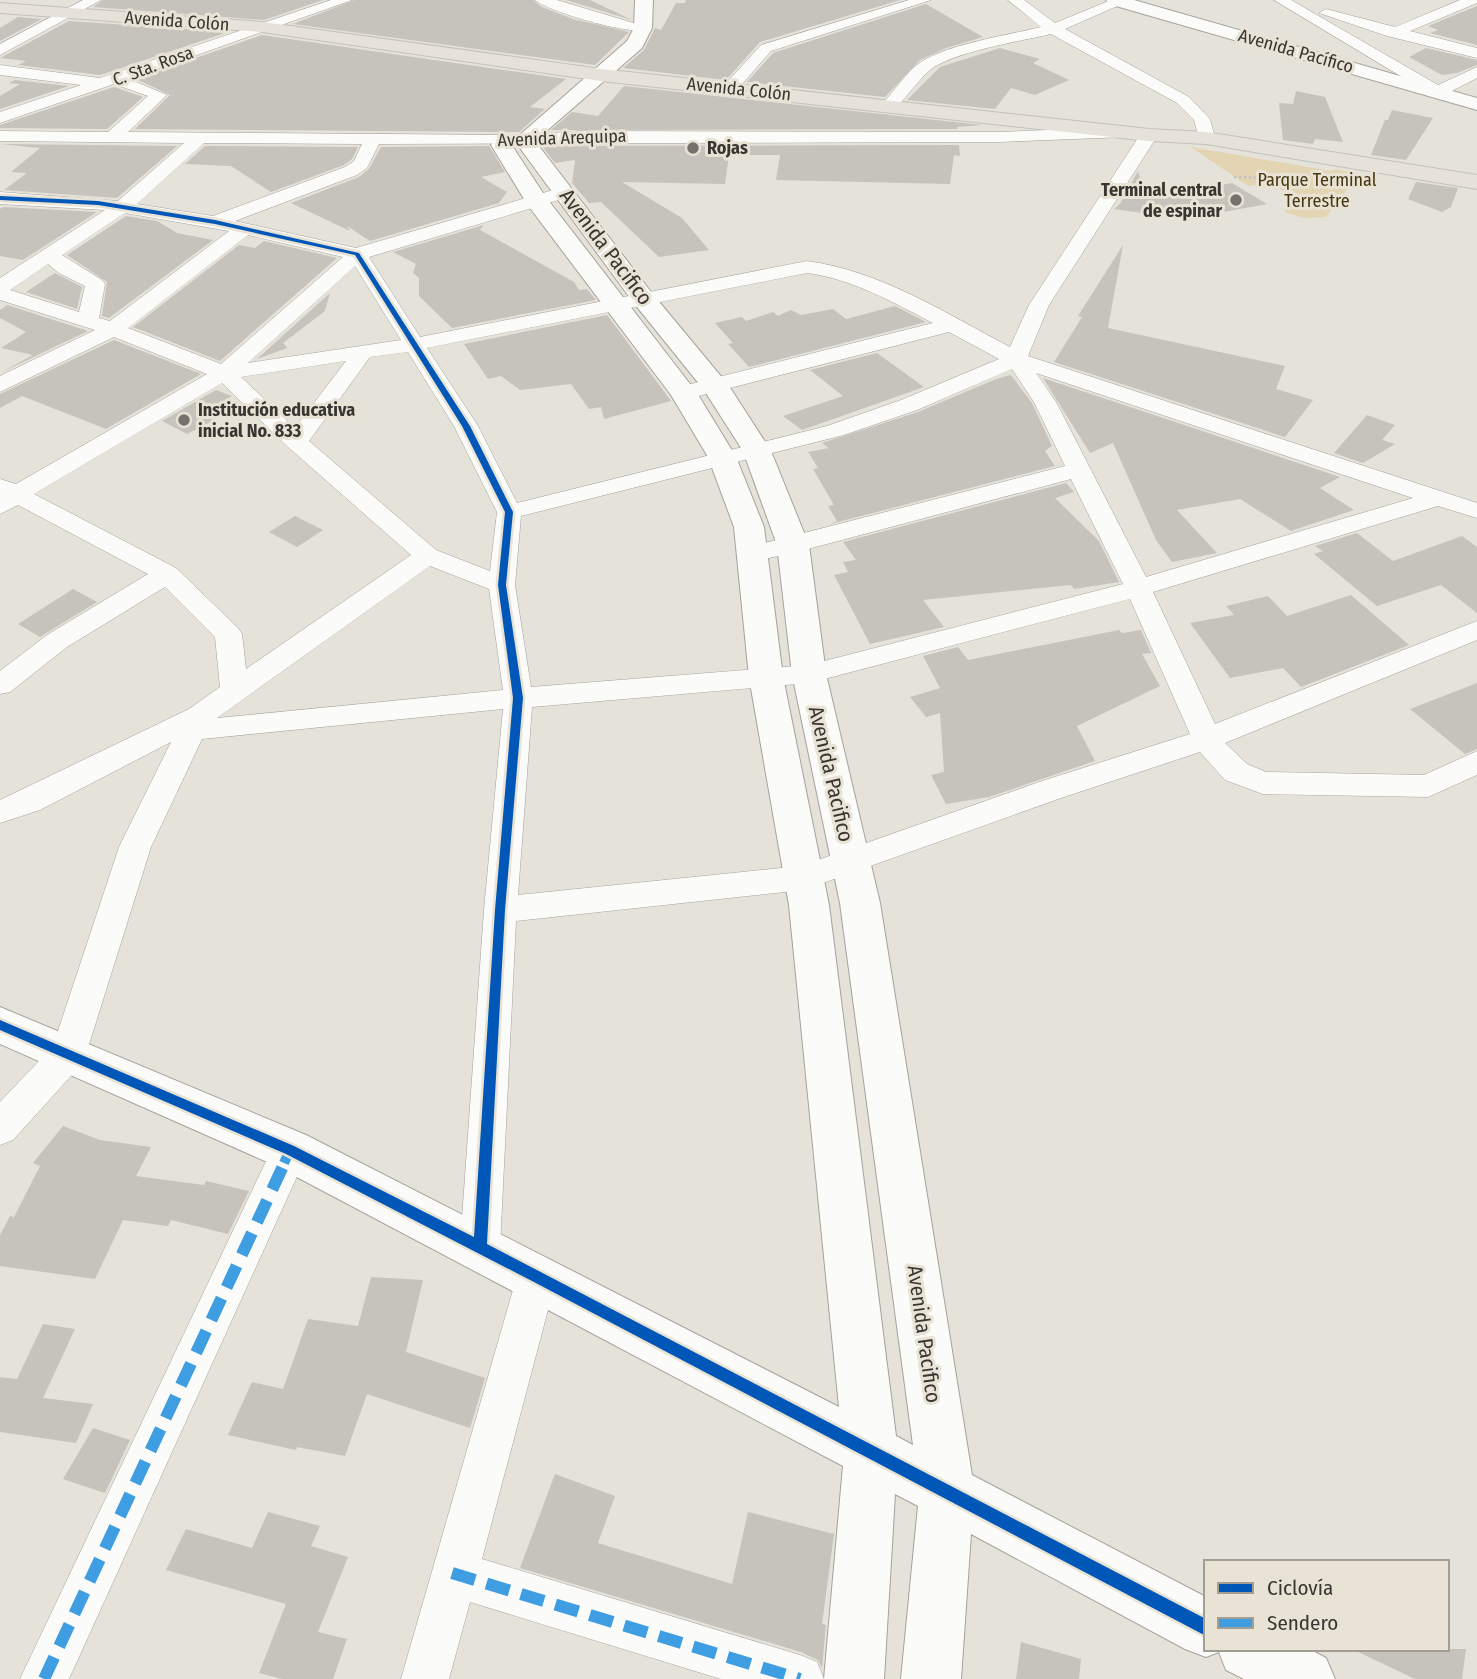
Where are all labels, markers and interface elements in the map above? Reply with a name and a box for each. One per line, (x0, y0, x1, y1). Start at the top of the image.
street label: Avenida Colón (124, 6, 230, 36)
street label: Avenida Pacífico (1236, 24, 1356, 78)
street label: C. Sta. Rosa (110, 41, 196, 91)
street label: Avenida Colón (686, 73, 792, 105)
street label: Avenida Arequipa (497, 125, 627, 151)
place label: Rojas (707, 137, 748, 159)
marker: Rojas (685, 140, 701, 156)
park label: Parque Terminal Terrestre (1257, 169, 1377, 212)
place label: Terminal central de espinar (1101, 179, 1222, 222)
street label: Avenida Pacifico (554, 184, 658, 310)
marker: Terminal central de espinar (1228, 192, 1244, 208)
place label: Institución educativa inicial No. 833 (198, 399, 355, 442)
marker: Institución educativa inicial No. 833 (176, 412, 192, 428)
street label: Avenida Pacifico (803, 704, 859, 844)
street label: Avenida Pacifico (901, 1264, 947, 1404)
legend (1204, 1560, 1449, 1651)
text: Ciclovía (1267, 1575, 1333, 1601)
text: Sendero (1267, 1610, 1338, 1636)

